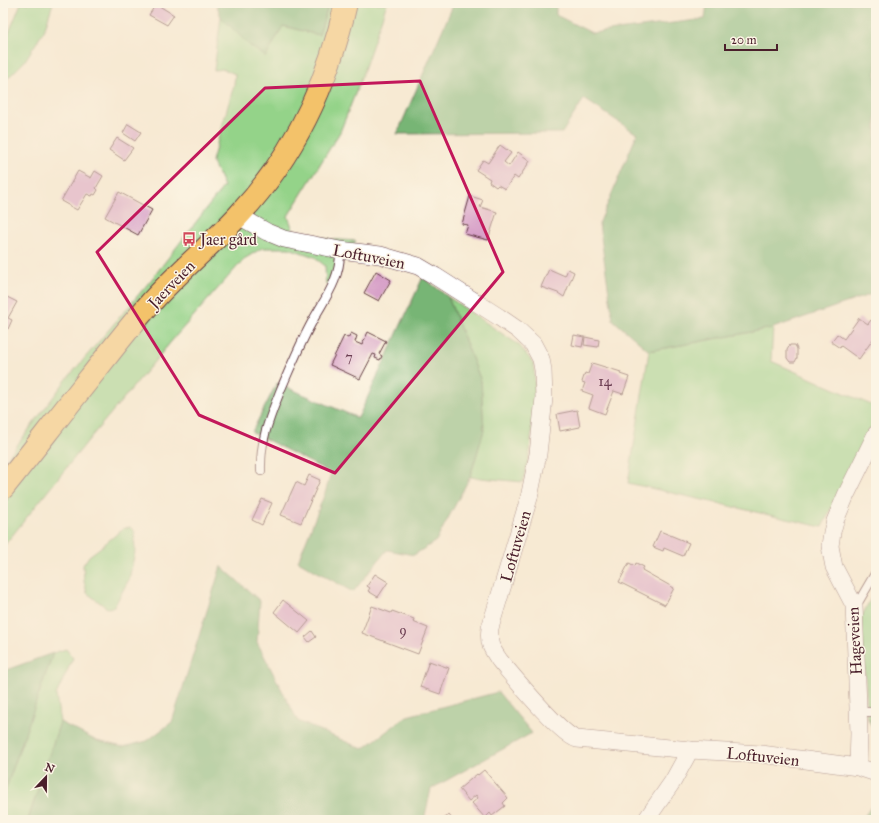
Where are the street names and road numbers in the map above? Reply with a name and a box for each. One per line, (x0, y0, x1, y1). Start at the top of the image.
street label: Loftuveien (331, 240, 407, 273)
street label: Jaerveien (142, 256, 200, 314)
street label: Loftuveien (496, 508, 535, 584)
street label: Hageveien (843, 606, 867, 676)
street label: Loftuveien (726, 743, 801, 770)

